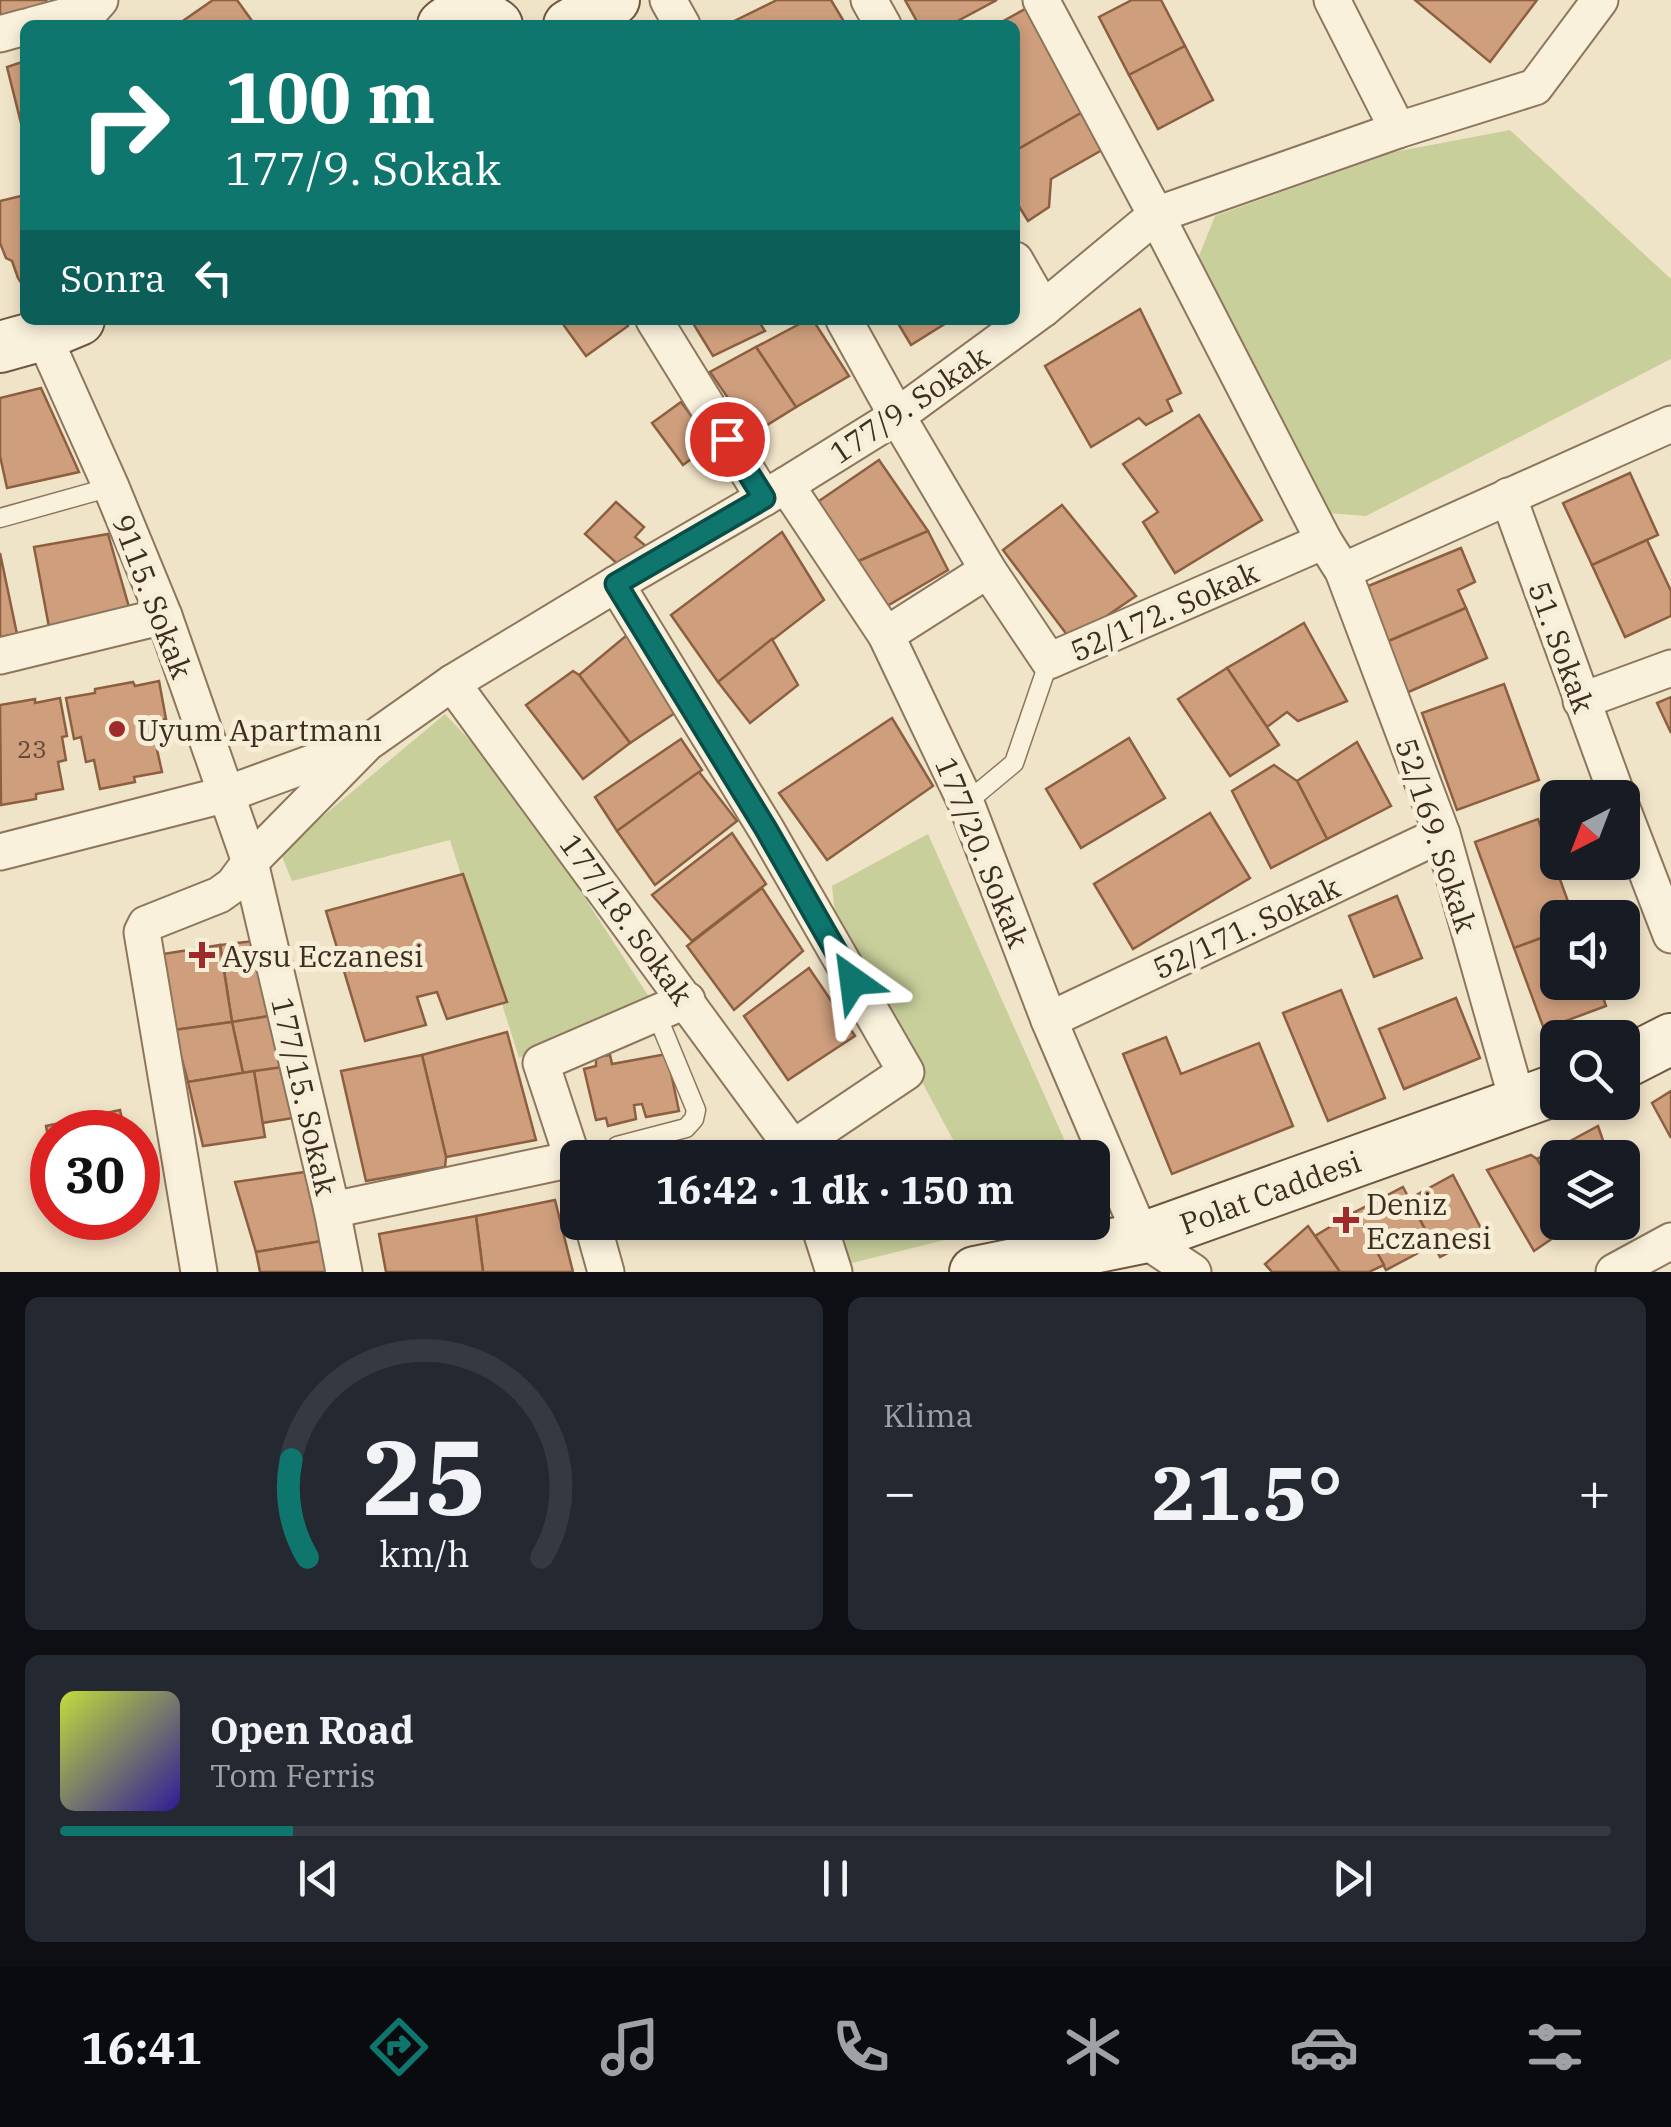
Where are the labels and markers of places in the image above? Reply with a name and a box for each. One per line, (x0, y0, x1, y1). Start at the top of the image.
pin (685, 397, 770, 482)
place label: Uyum Apartmanı (137, 710, 382, 749)
marker: Uyum Apartmanı (106, 718, 128, 740)
place label: Aysu Eczanesi (222, 936, 423, 975)
marker: Aysu Eczanesi (191, 944, 213, 966)
place label: Deniz Eczanesi (1366, 1184, 1491, 1257)
marker: Deniz Eczanesi (1335, 1209, 1357, 1231)

